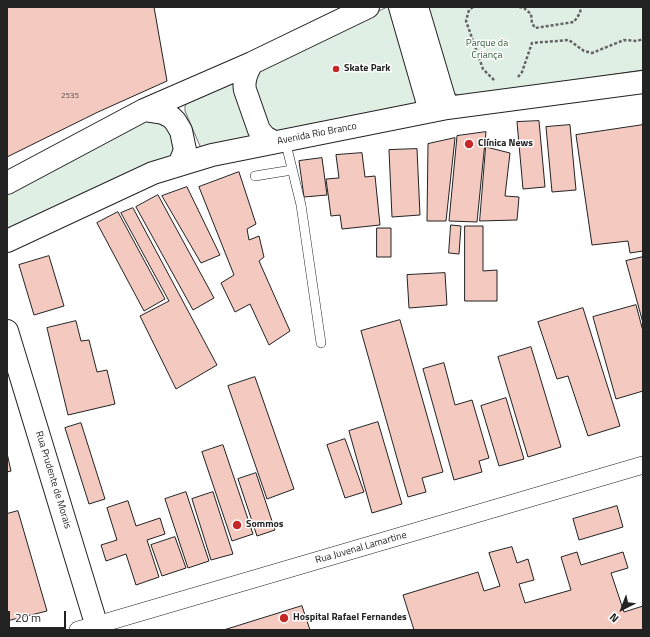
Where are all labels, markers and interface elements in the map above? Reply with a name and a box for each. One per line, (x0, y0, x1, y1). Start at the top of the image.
park label: Parque da Criança (466, 38, 508, 62)
place label: Skate Park (344, 63, 390, 75)
marker: Skate Park (331, 64, 341, 74)
house number: 2535 (61, 91, 79, 101)
street label: Avenida Rio Branco (276, 120, 358, 148)
marker: Clínica News (463, 138, 475, 150)
place label: Clínica News (478, 138, 533, 150)
street label: Rua Prudente de Morais (32, 430, 74, 530)
marker: Sommos (231, 519, 243, 531)
place label: Sommos (246, 519, 284, 531)
street label: Rua Juvenal Lamartine (314, 529, 408, 567)
north arrow (602, 589, 642, 629)
scale bar (10, 603, 68, 629)
text: 20 m (15, 608, 41, 627)
text: N (606, 609, 622, 626)
marker: Hospital Rafael Fernandes (278, 612, 290, 624)
place label: Hospital Rafael Fernandes (293, 612, 407, 624)

